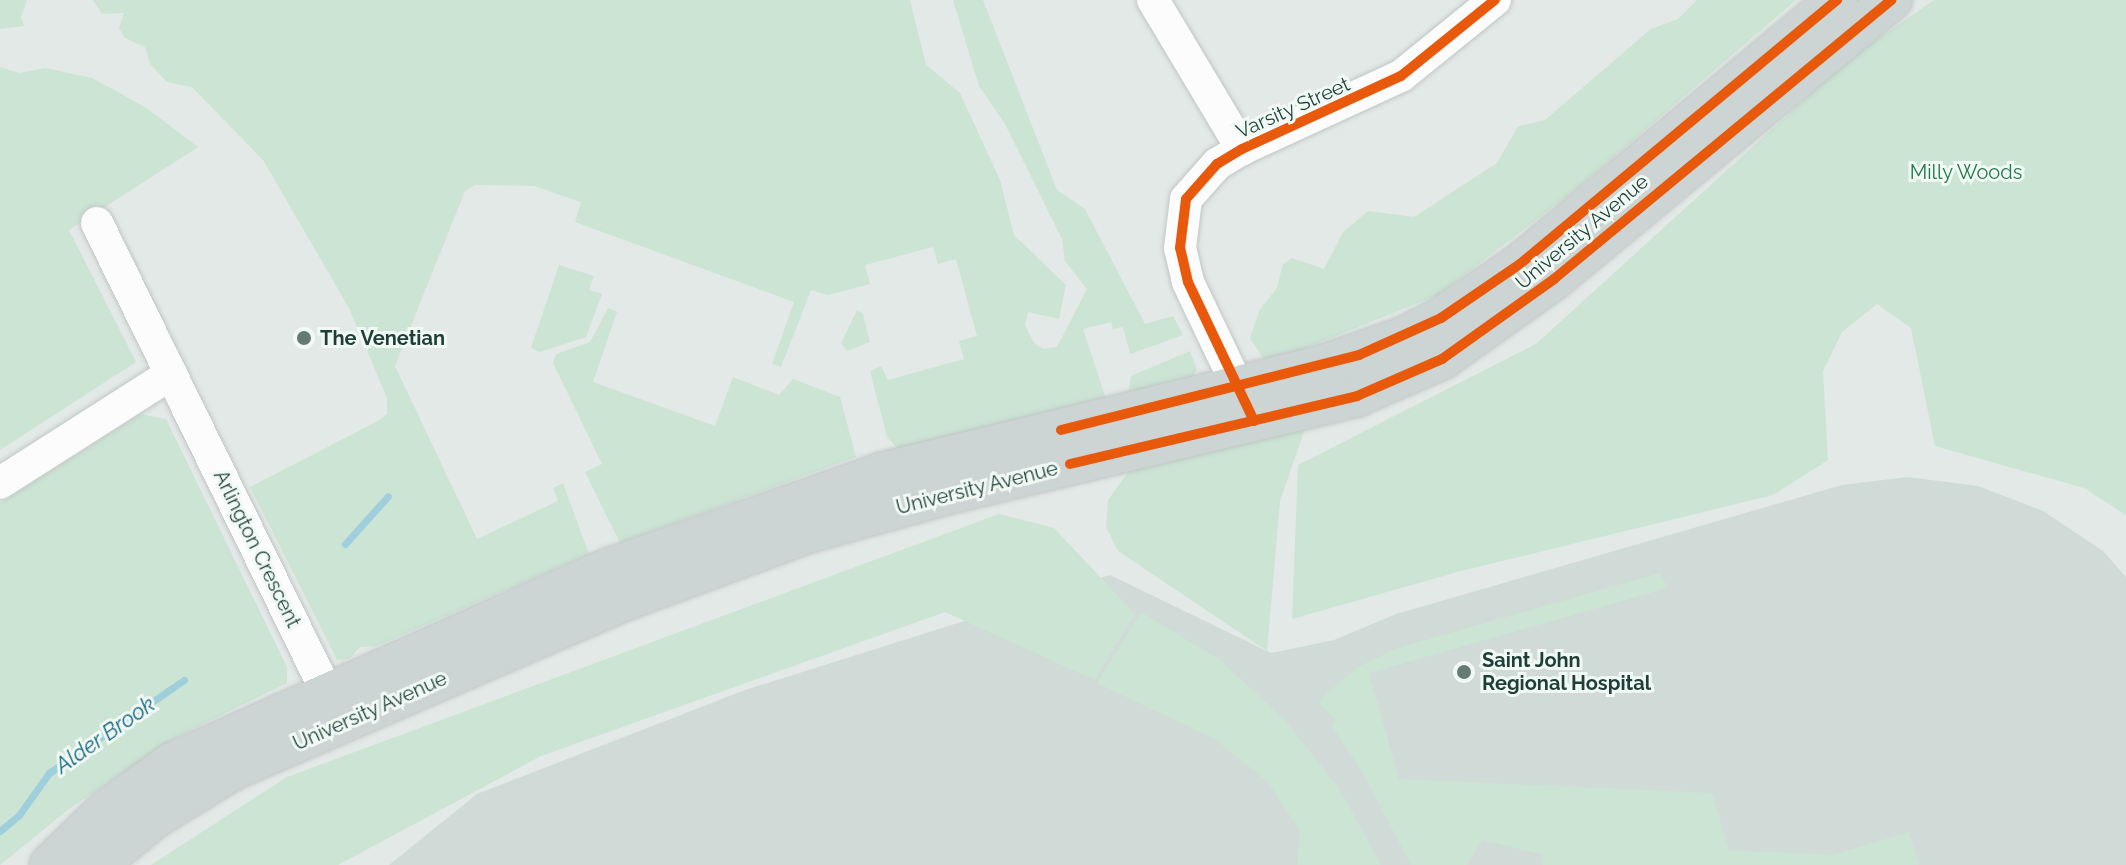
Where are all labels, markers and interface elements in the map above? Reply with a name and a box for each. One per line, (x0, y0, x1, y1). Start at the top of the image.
street label: Varsity Street (1232, 72, 1354, 144)
park label: Milly Woods (1909, 160, 2023, 184)
street label: University Avenue (1510, 169, 1654, 295)
place label: The Venetian (320, 326, 446, 350)
marker: The Venetian (295, 329, 313, 347)
street label: University Avenue (893, 456, 1061, 520)
street label: Arlington Crescent (208, 466, 306, 632)
place label: Saint John Regional Hospital (1482, 648, 1652, 695)
marker: Saint John Regional Hospital (1453, 661, 1475, 683)
street label: University Avenue (289, 666, 451, 756)
water label: Alder Brook (50, 691, 160, 779)

